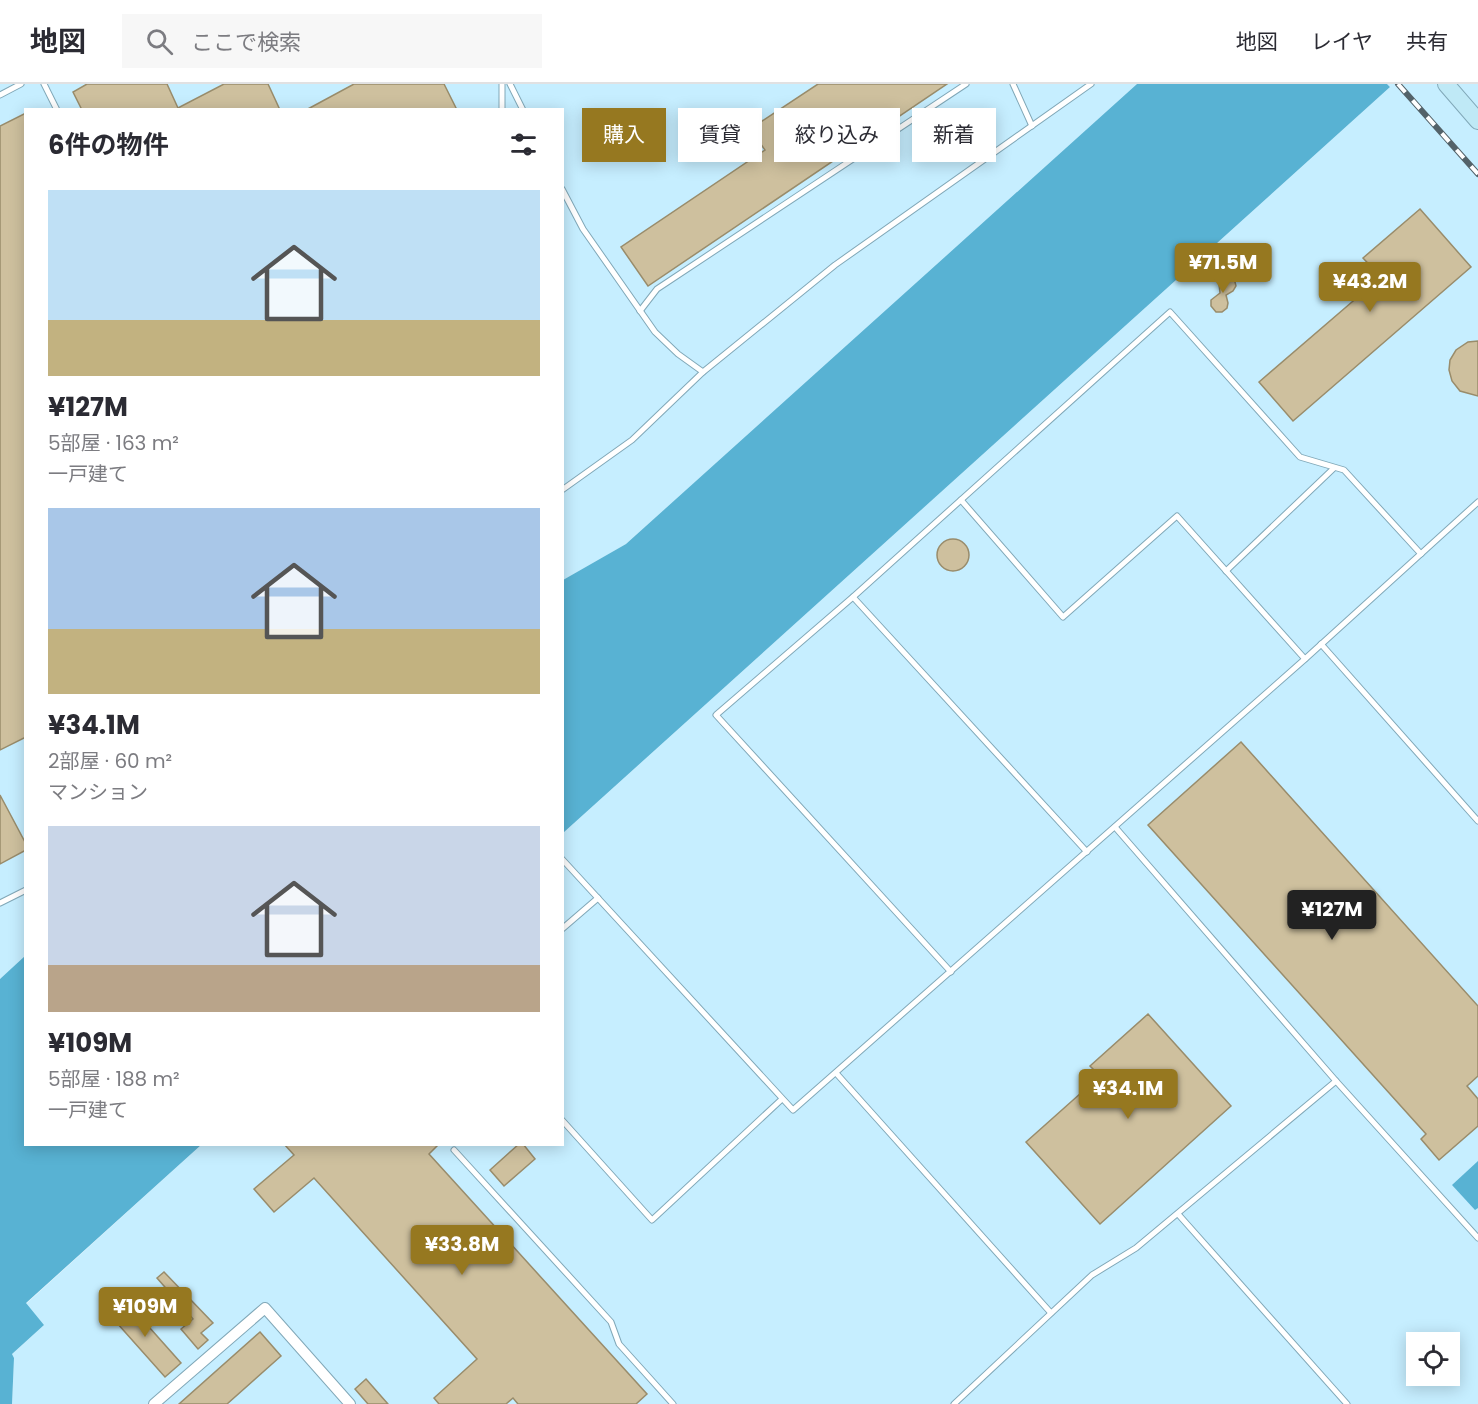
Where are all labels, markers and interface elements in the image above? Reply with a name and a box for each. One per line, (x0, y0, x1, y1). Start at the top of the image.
search box (122, 14, 542, 68)
text: 地図 (30, 22, 86, 61)
icon: search (143, 25, 176, 58)
text: ここで検索 (191, 27, 301, 58)
text: 地図 (1236, 27, 1278, 56)
text: レイヤ (1311, 27, 1373, 56)
text: 共有 (1406, 27, 1448, 56)
chip: 購入 (582, 108, 666, 162)
chip: 賃貸 (678, 108, 762, 162)
chip: 絞り込み (774, 108, 900, 162)
chip: 新着 (912, 108, 996, 162)
text: 6件の物件 (48, 127, 169, 163)
icon: filters (507, 128, 540, 161)
icon: home (240, 229, 348, 337)
pin: ¥71.5M (1174, 243, 1272, 294)
text: ¥71.5M (1189, 248, 1257, 276)
pin: ¥43.2M (1321, 262, 1419, 313)
text: ¥43.2M (1333, 267, 1407, 295)
text: ¥127M (48, 389, 128, 425)
text: 5部屋 · 163 m² (48, 429, 179, 457)
text: 一戸建て (48, 460, 128, 488)
icon: home (240, 547, 348, 655)
text: ¥34.1M (48, 707, 140, 743)
text: 2部屋 · 60 m² (48, 747, 172, 775)
text: マンション (48, 778, 148, 806)
icon: home (240, 865, 348, 973)
pin: ¥127M (1290, 890, 1374, 941)
text: ¥127M (1301, 895, 1363, 923)
text: ¥109M (48, 1025, 132, 1061)
text: 5部屋 · 188 m² (48, 1065, 180, 1093)
pin: ¥34.1M (1079, 1069, 1177, 1120)
text: ¥34.1M (1093, 1074, 1163, 1102)
text: 一戸建て (48, 1096, 128, 1124)
pin: ¥33.8M (413, 1225, 511, 1276)
text: ¥33.8M (425, 1230, 499, 1258)
pin: ¥109M (103, 1287, 187, 1338)
text: ¥109M (113, 1292, 177, 1320)
map controls (1406, 1332, 1460, 1386)
button: locate (1406, 1332, 1460, 1386)

